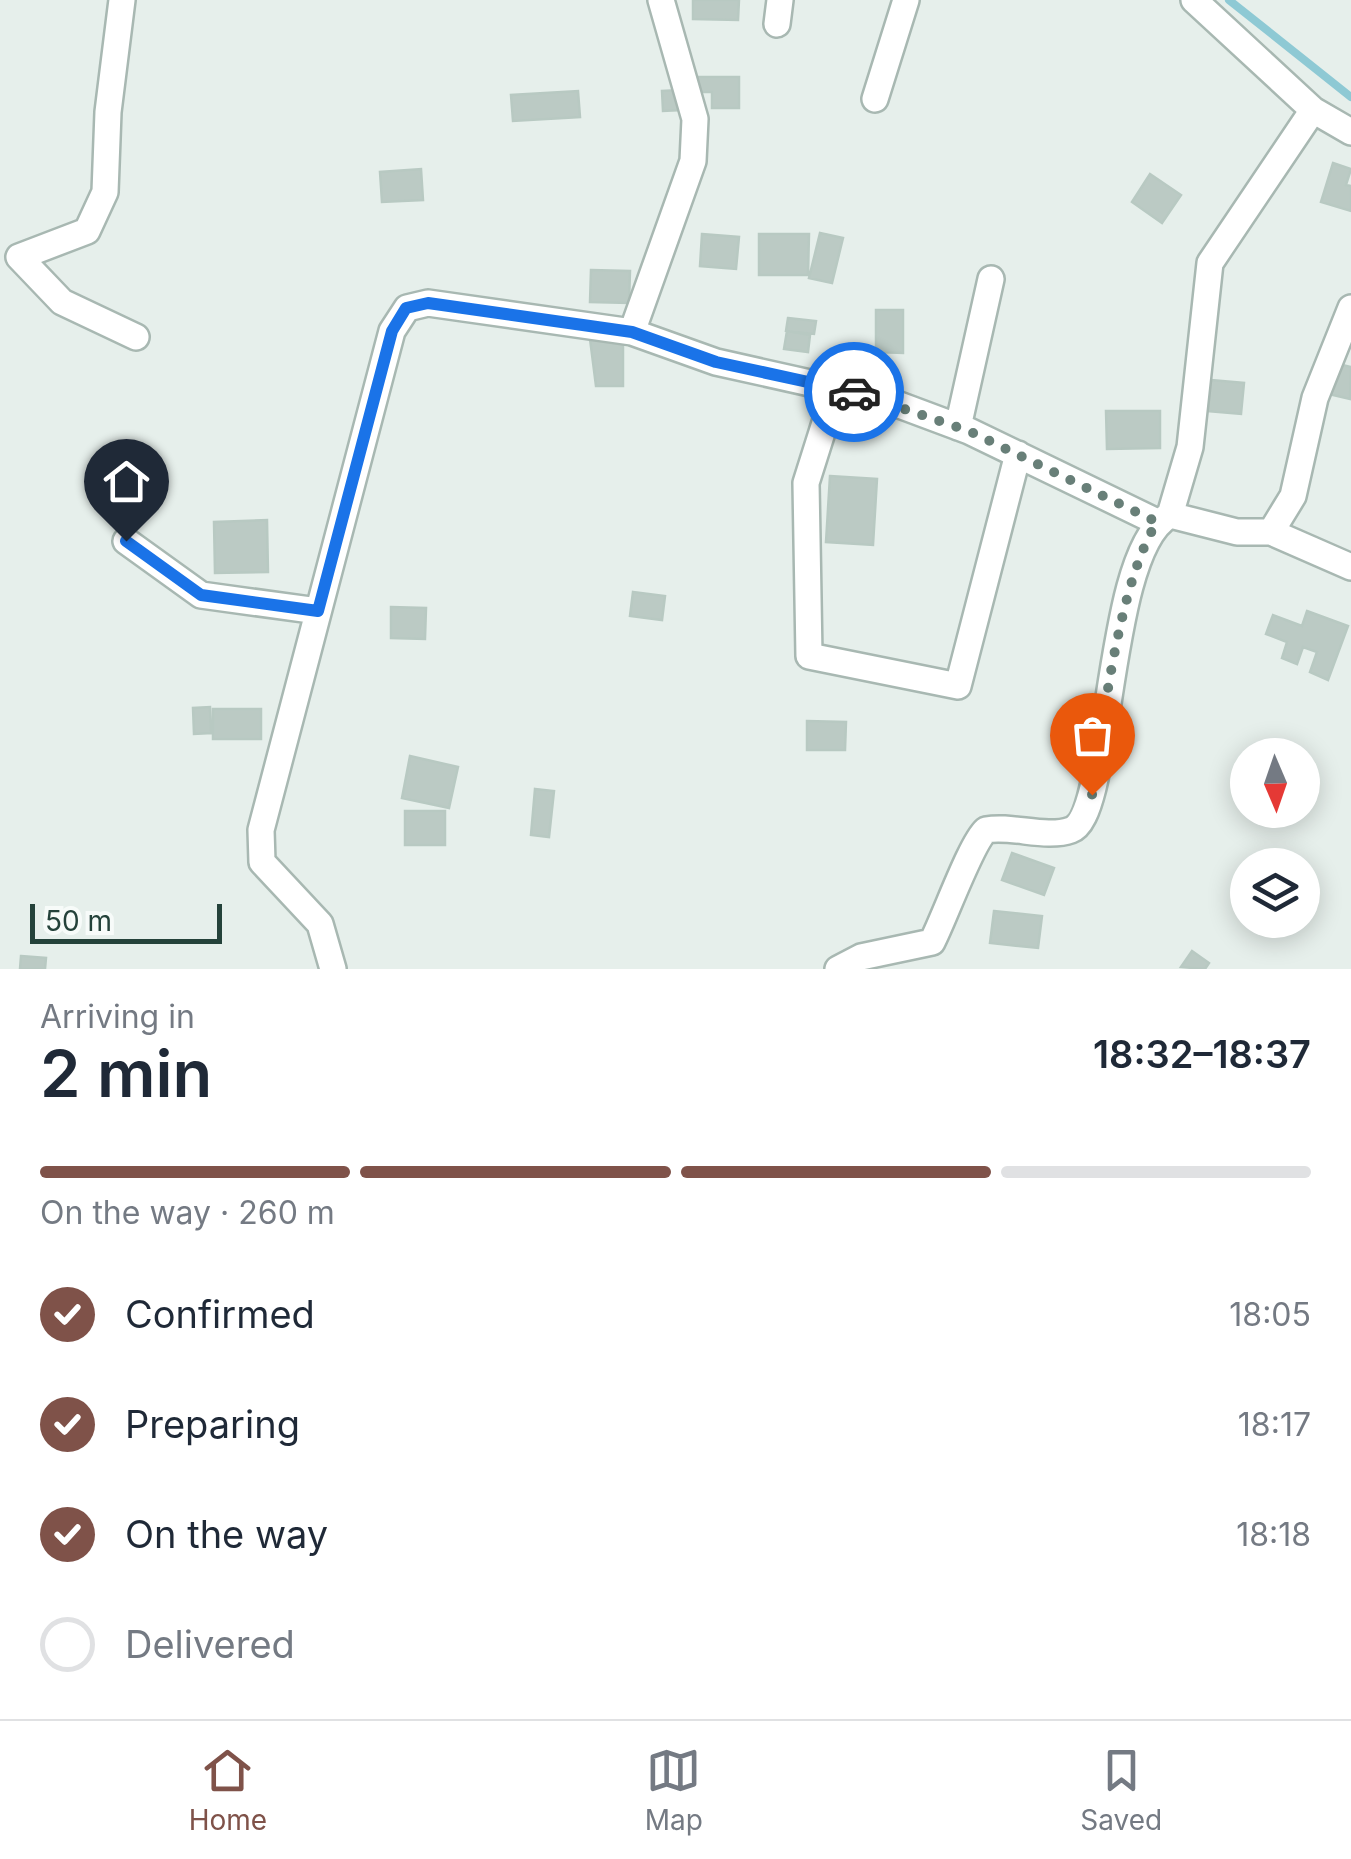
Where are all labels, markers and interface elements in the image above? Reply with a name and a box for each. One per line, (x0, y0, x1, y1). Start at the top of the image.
courier (804, 342, 904, 442)
icon: car (827, 365, 882, 420)
pin (84, 439, 169, 542)
icon: home (99, 454, 154, 509)
pin (1050, 693, 1135, 796)
icon: bag (1065, 708, 1120, 763)
north arrow (1230, 738, 1320, 828)
map controls (1230, 738, 1320, 938)
button: layers (1230, 848, 1320, 938)
scale bar (30, 899, 222, 944)
text: 50 m (45, 904, 112, 938)
text: Arriving in (40, 997, 195, 1036)
text: 18:32–18:37 (1093, 1031, 1311, 1077)
text: 2 min (40, 1034, 212, 1113)
text: On the way · 260 m (40, 1193, 335, 1232)
icon: check (40, 1287, 95, 1342)
text: Confirmed (125, 1291, 315, 1337)
text: 18:05 (1229, 1295, 1311, 1334)
icon: check (40, 1397, 95, 1452)
text: Preparing (125, 1401, 300, 1447)
text: 18:17 (1238, 1405, 1311, 1444)
icon: check (40, 1507, 95, 1562)
text: On the way (125, 1511, 328, 1557)
text: 18:18 (1236, 1515, 1311, 1554)
text: Delivered (125, 1621, 295, 1667)
tab: Home (189, 1743, 267, 1837)
tab: Map (645, 1743, 703, 1837)
tab: Saved (1080, 1743, 1162, 1837)

